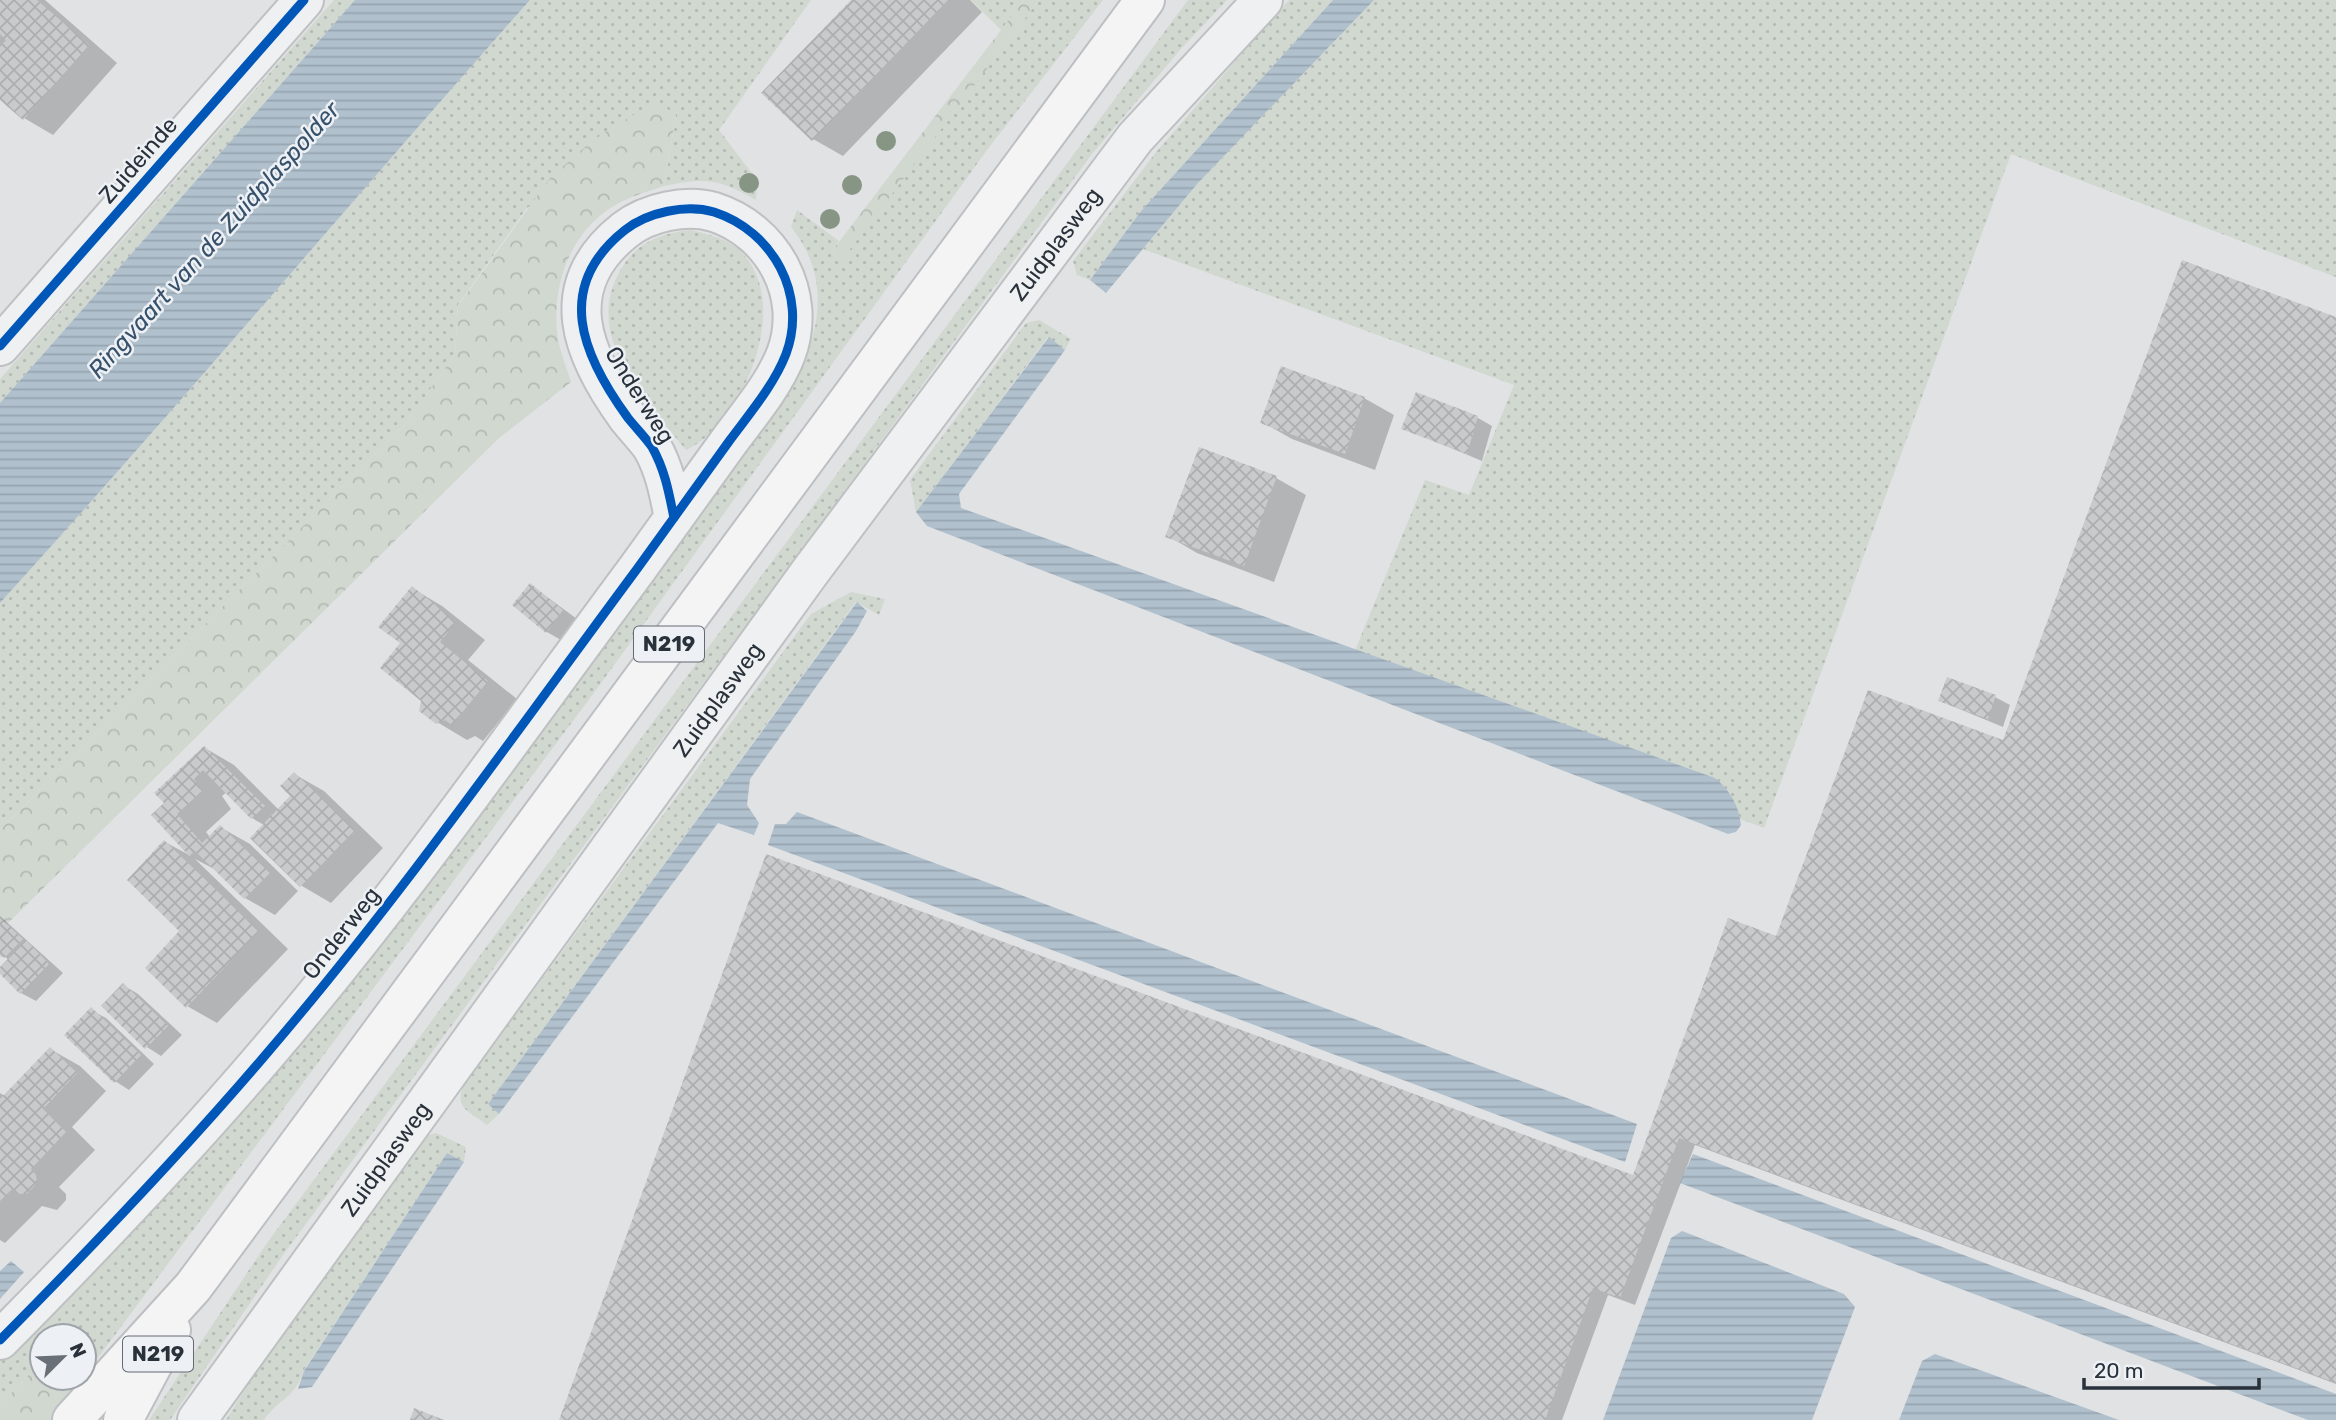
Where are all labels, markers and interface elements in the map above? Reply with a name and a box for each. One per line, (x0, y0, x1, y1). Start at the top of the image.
water label: Ringvaart van de Zuidplaspolder (82, 95, 346, 384)
street label: Zuideinde (93, 111, 183, 209)
street label: Zuidplasweg (1004, 182, 1107, 306)
street label: Onderweg (599, 341, 681, 449)
road number: N219 (634, 626, 704, 662)
street label: Zuidplasweg (667, 637, 769, 762)
street label: Onderweg (296, 881, 386, 985)
street label: Zuidplasweg (335, 1096, 436, 1222)
north arrow (28, 1322, 98, 1392)
road number: N219 (123, 1336, 193, 1372)
text: N (65, 1339, 91, 1361)
scale bar (2084, 1346, 2259, 1390)
text: 20 m (2094, 1358, 2143, 1383)

